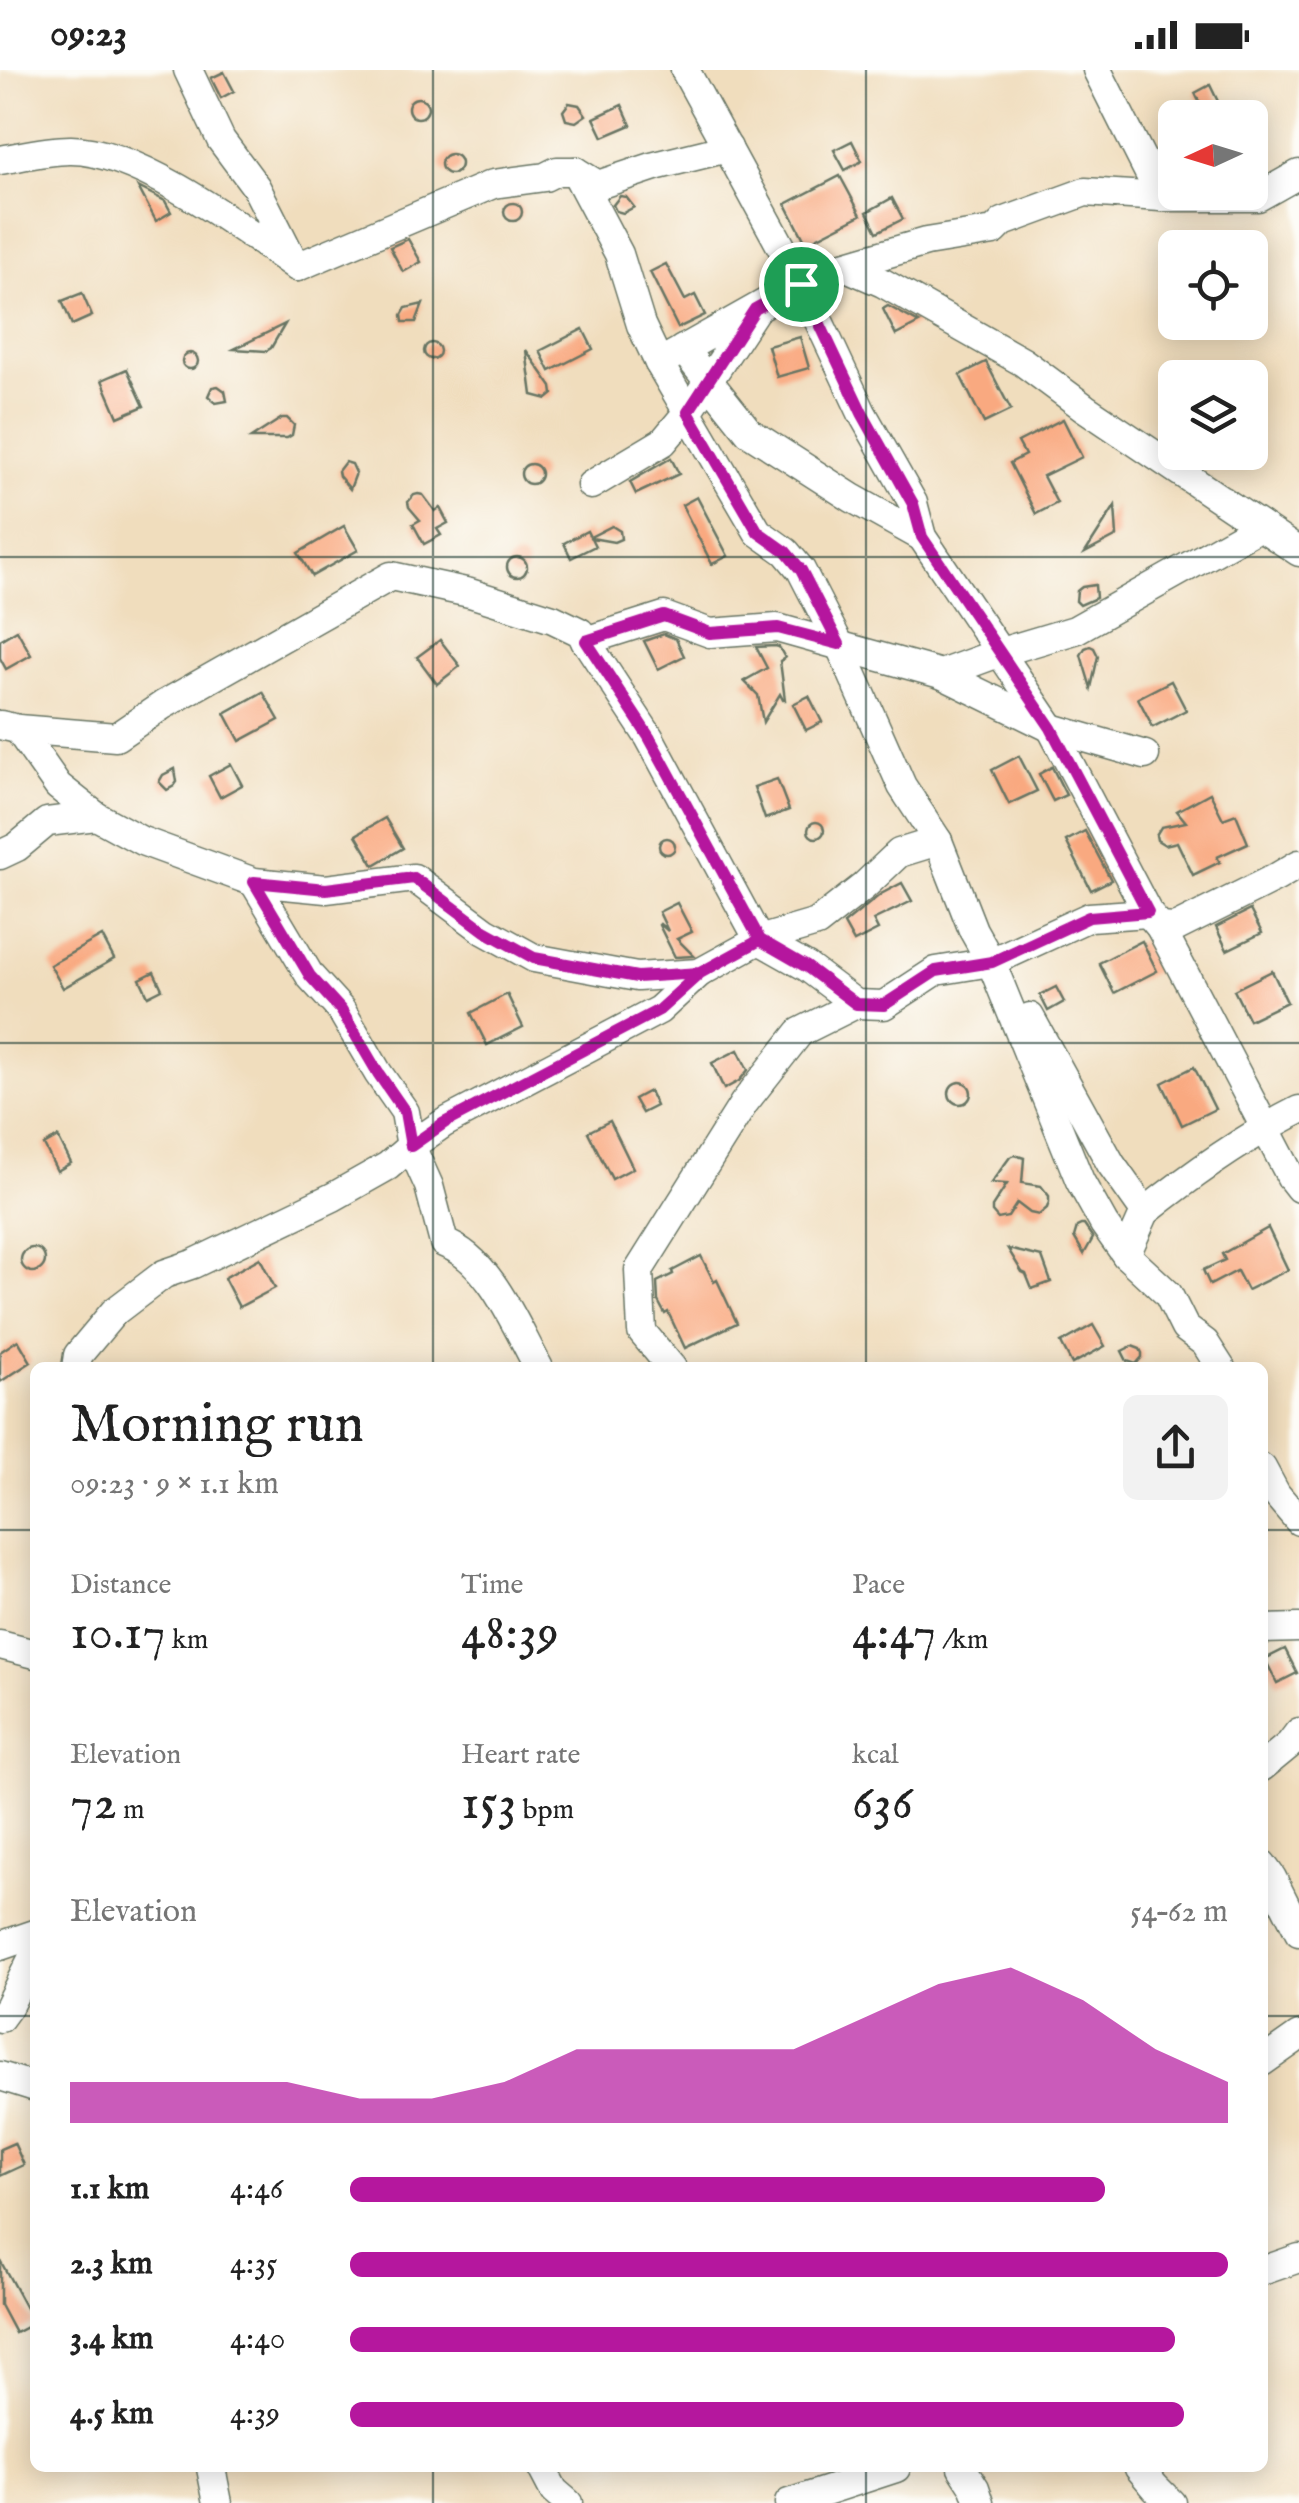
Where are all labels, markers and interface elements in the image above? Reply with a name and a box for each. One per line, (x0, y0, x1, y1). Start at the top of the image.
text: 09:23 (50, 11, 127, 59)
north arrow (1158, 100, 1268, 210)
map controls (1158, 100, 1268, 470)
button: locate (1158, 230, 1268, 340)
pin (759, 242, 844, 327)
icon: arrive (774, 257, 829, 312)
button: layers (1158, 360, 1268, 470)
text: Morning run (70, 1391, 364, 1461)
button: share (1123, 1395, 1228, 1500)
text: 09:23 · 9 × 1.1 km (70, 1464, 279, 1505)
text: Distance (70, 1568, 171, 1603)
text: Time (461, 1568, 523, 1603)
text: Pace (852, 1568, 905, 1603)
text: 10.17 (70, 1603, 166, 1666)
text: 48:39 (461, 1603, 559, 1666)
text: 4:47 (852, 1603, 936, 1666)
text: km (166, 1623, 208, 1658)
text: /km (936, 1623, 988, 1658)
text: Elevation (70, 1738, 181, 1773)
text: Heart rate (461, 1738, 580, 1773)
text: kcal (852, 1738, 899, 1773)
text: 72 (70, 1773, 117, 1836)
text: 153 (461, 1773, 516, 1836)
text: 636 (852, 1773, 913, 1836)
text: m (117, 1793, 145, 1828)
text: bpm (516, 1793, 574, 1828)
text: Elevation (70, 1892, 197, 1933)
text: 54–62 m (1130, 1892, 1228, 1933)
text: 1.1 km (70, 2169, 150, 2210)
text: 4:46 (230, 2169, 283, 2210)
text: 2.3 km (70, 2244, 153, 2285)
text: 4:35 (230, 2244, 278, 2285)
text: 3.4 km (70, 2319, 154, 2360)
text: 4:40 (230, 2319, 286, 2360)
text: 4.5 km (70, 2394, 154, 2435)
text: 4:39 (230, 2394, 280, 2435)

